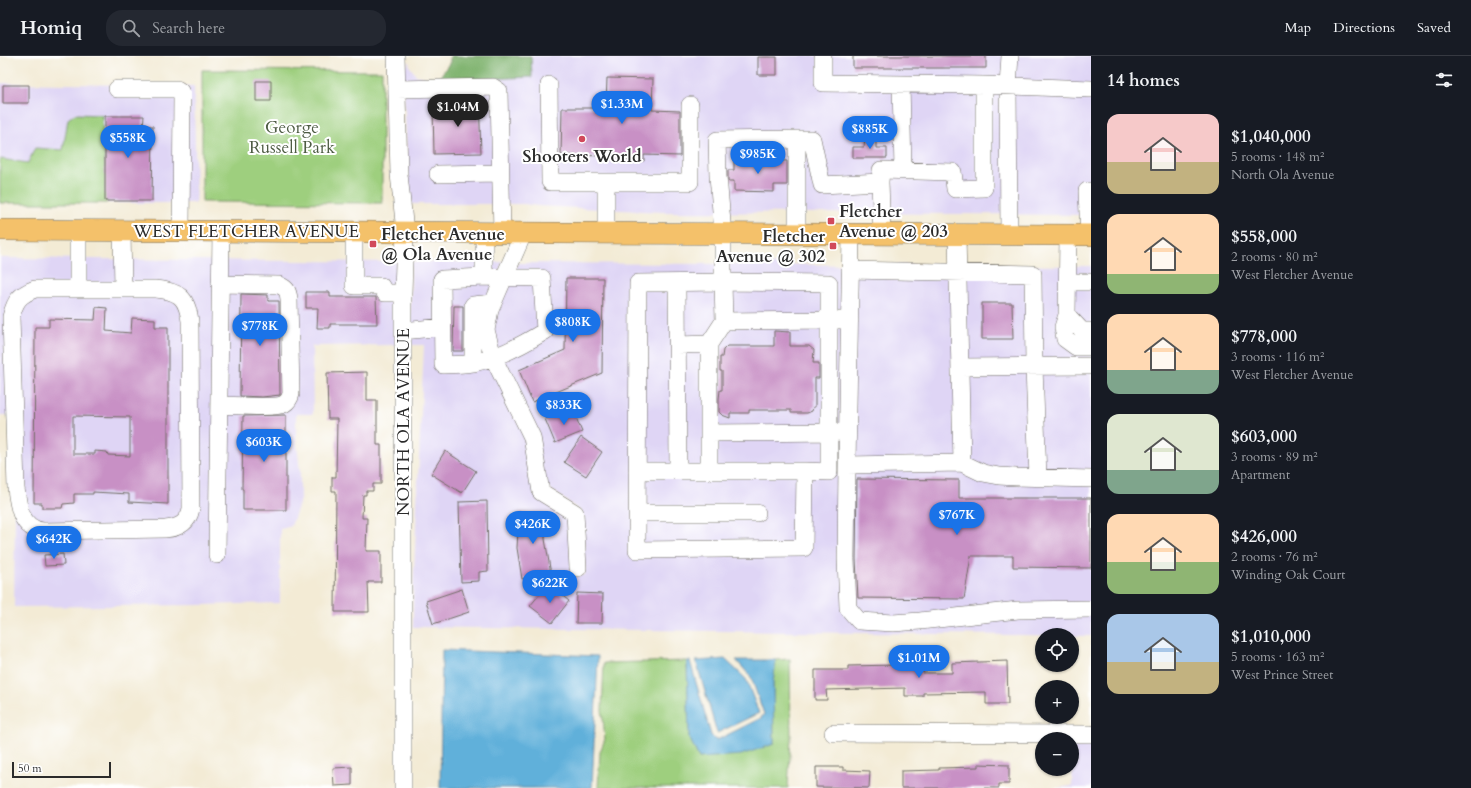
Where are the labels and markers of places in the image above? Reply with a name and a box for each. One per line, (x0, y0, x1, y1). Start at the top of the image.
pin: $1.33M (589, 91, 655, 125)
pin: $1.04M (425, 94, 491, 128)
pin: $885K (842, 116, 898, 150)
pin: $558K (100, 125, 156, 159)
marker: Shooters World (577, 134, 587, 144)
pin: $985K (730, 141, 786, 175)
place label: Shooters World (522, 145, 642, 168)
place label: Fletcher Avenue @ 203 (839, 200, 948, 243)
marker: Fletcher Avenue @ 203 (826, 216, 836, 226)
place label: Fletcher Avenue @ Ola Avenue (381, 223, 505, 266)
place label: Fletcher Avenue @ 302 (716, 225, 825, 268)
marker: Fletcher Avenue @ Ola Avenue (368, 239, 378, 249)
marker: Fletcher Avenue @ 302 (828, 241, 838, 251)
pin: $808K (545, 309, 601, 343)
pin: $778K (232, 313, 288, 347)
pin: $833K (536, 392, 592, 426)
pin: $603K (236, 429, 292, 463)
pin: $767K (929, 502, 985, 536)
pin: $426K (505, 511, 561, 545)
pin: $642K (26, 526, 82, 560)
pin: $622K (522, 570, 578, 604)
pin: $1.01M (886, 645, 952, 679)

